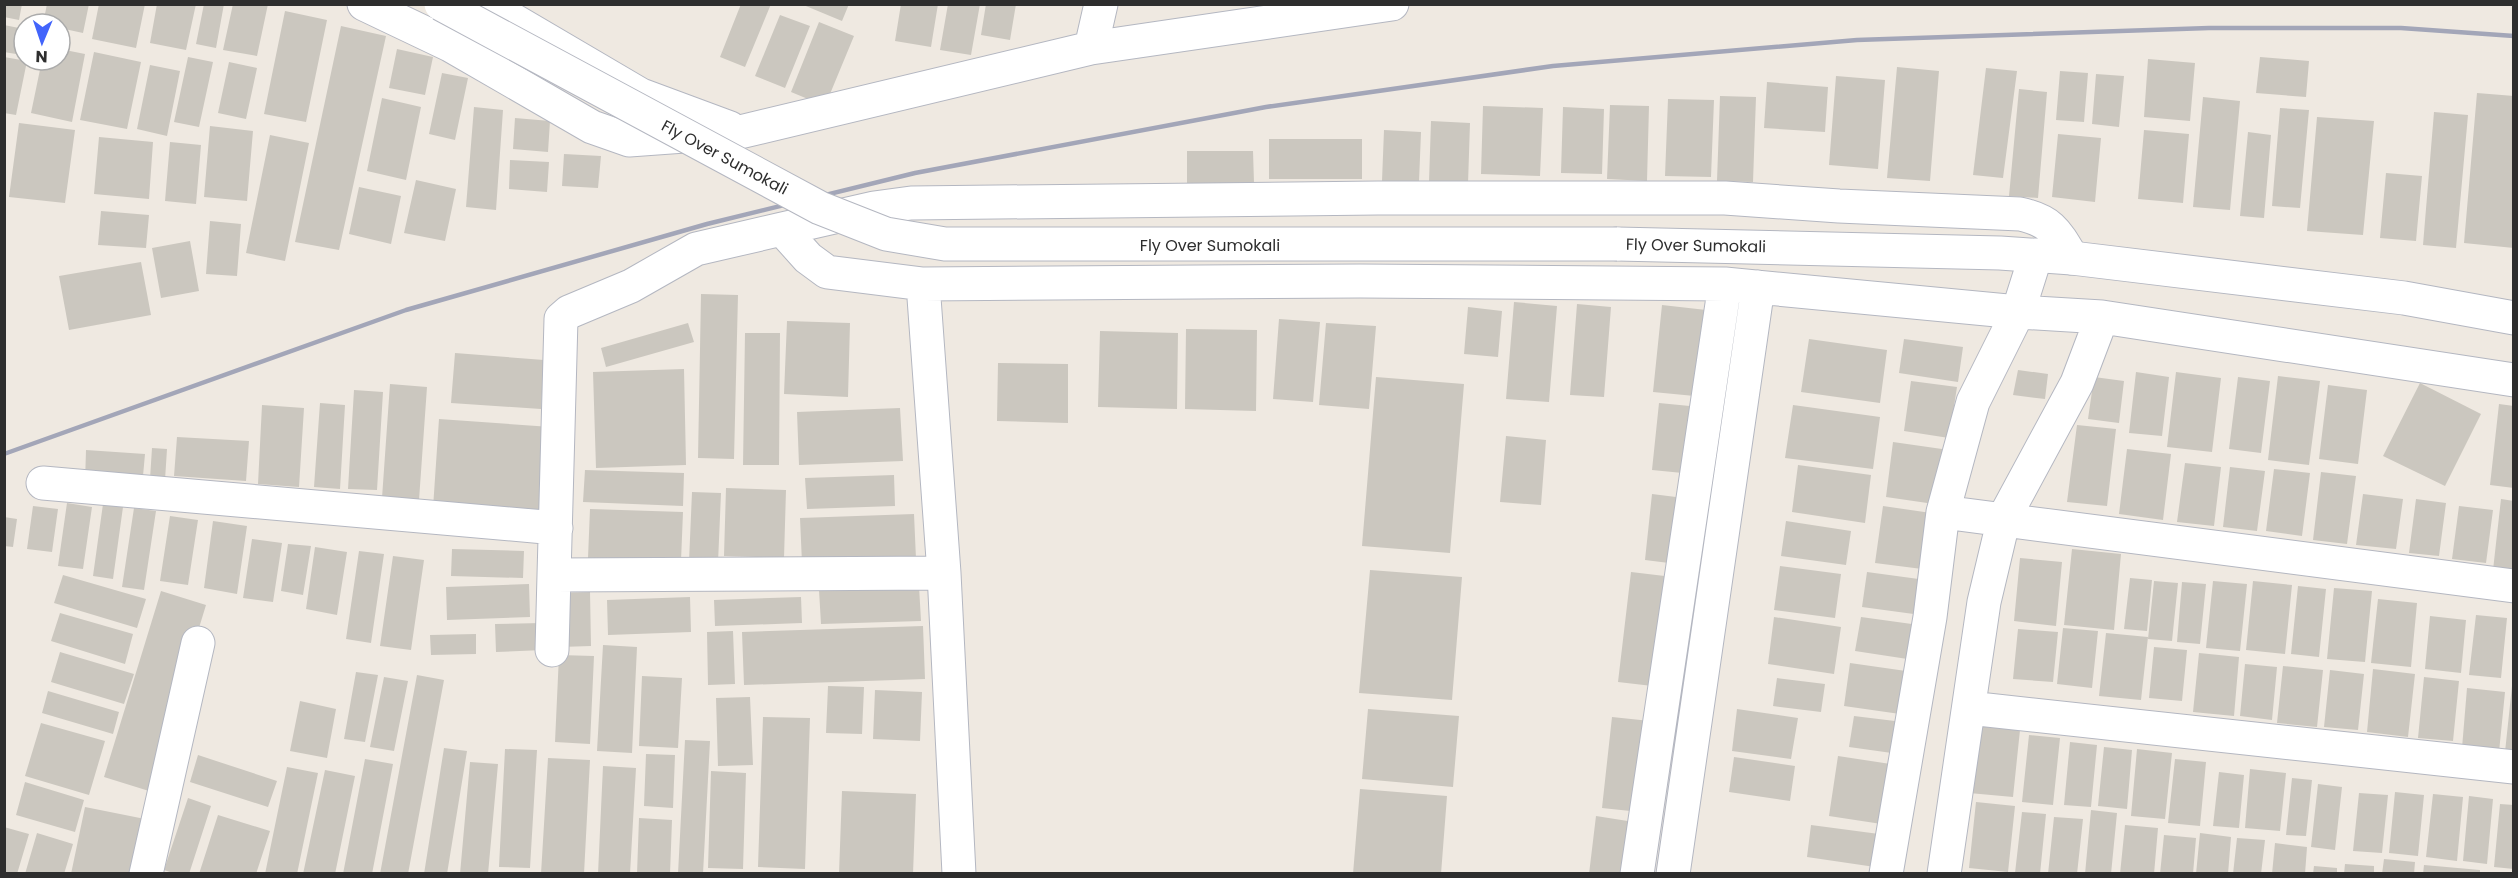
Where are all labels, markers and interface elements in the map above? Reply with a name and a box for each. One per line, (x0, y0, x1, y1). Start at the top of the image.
north arrow (12, 12, 72, 72)
text: N (35, 45, 48, 68)
street label: Fly Over Sumokali (657, 114, 792, 201)
street label: Fly Over Sumokali (1626, 233, 1766, 258)
street label: Fly Over Sumokali (1140, 234, 1280, 257)

